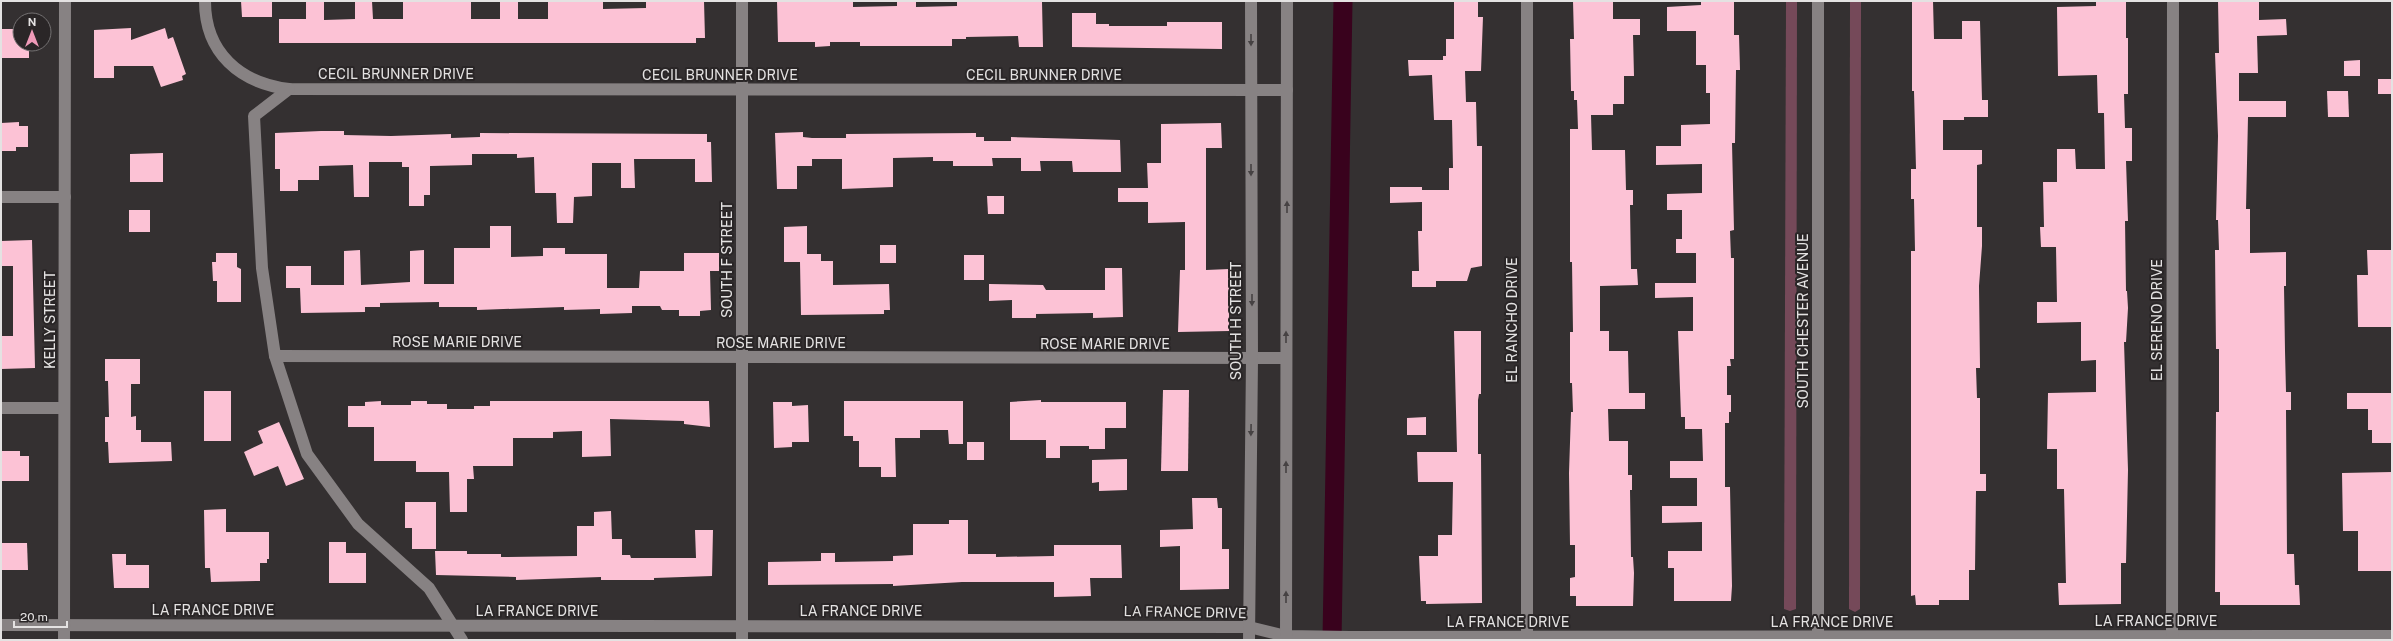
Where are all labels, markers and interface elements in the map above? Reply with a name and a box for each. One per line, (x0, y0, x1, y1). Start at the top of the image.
north arrow (12, 12, 52, 52)
text: N (28, 16, 36, 28)
one-way arrow (1248, 34, 1254, 47)
street label: CECIL BRUNNER DRIVE (318, 66, 474, 82)
street label: CECIL BRUNNER DRIVE (642, 67, 798, 83)
street label: CECIL BRUNNER DRIVE (966, 67, 1122, 83)
one-way arrow (1248, 164, 1254, 177)
one-way arrow (1284, 200, 1290, 213)
street label: SOUTH F STREET (719, 202, 735, 318)
street label: SOUTH CHESTER AVENUE (1795, 233, 1811, 409)
street label: EL RANCHO DRIVE (1504, 257, 1520, 383)
street label: EL SERENO DRIVE (2149, 259, 2165, 381)
street label: SOUTH H STREET (1228, 262, 1244, 380)
street label: KELLY STREET (42, 271, 58, 369)
one-way arrow (1249, 294, 1255, 307)
one-way arrow (1283, 330, 1289, 343)
street label: ROSE MARIE DRIVE (392, 334, 522, 350)
street label: ROSE MARIE DRIVE (716, 335, 846, 351)
street label: ROSE MARIE DRIVE (1040, 336, 1170, 352)
one-way arrow (1248, 424, 1254, 437)
one-way arrow (1283, 460, 1289, 473)
one-way arrow (1283, 590, 1289, 603)
street label: LA FRANCE DRIVE (152, 602, 274, 618)
scale bar (14, 603, 67, 629)
street label: LA FRANCE DRIVE (476, 603, 598, 619)
street label: LA FRANCE DRIVE (800, 603, 922, 619)
street label: LA FRANCE DRIVE (1123, 603, 1247, 621)
text: 20 m (20, 610, 48, 624)
street label: LA FRANCE DRIVE (2095, 613, 2217, 629)
street label: LA FRANCE DRIVE (1447, 614, 1569, 630)
street label: LA FRANCE DRIVE (1771, 614, 1893, 630)

